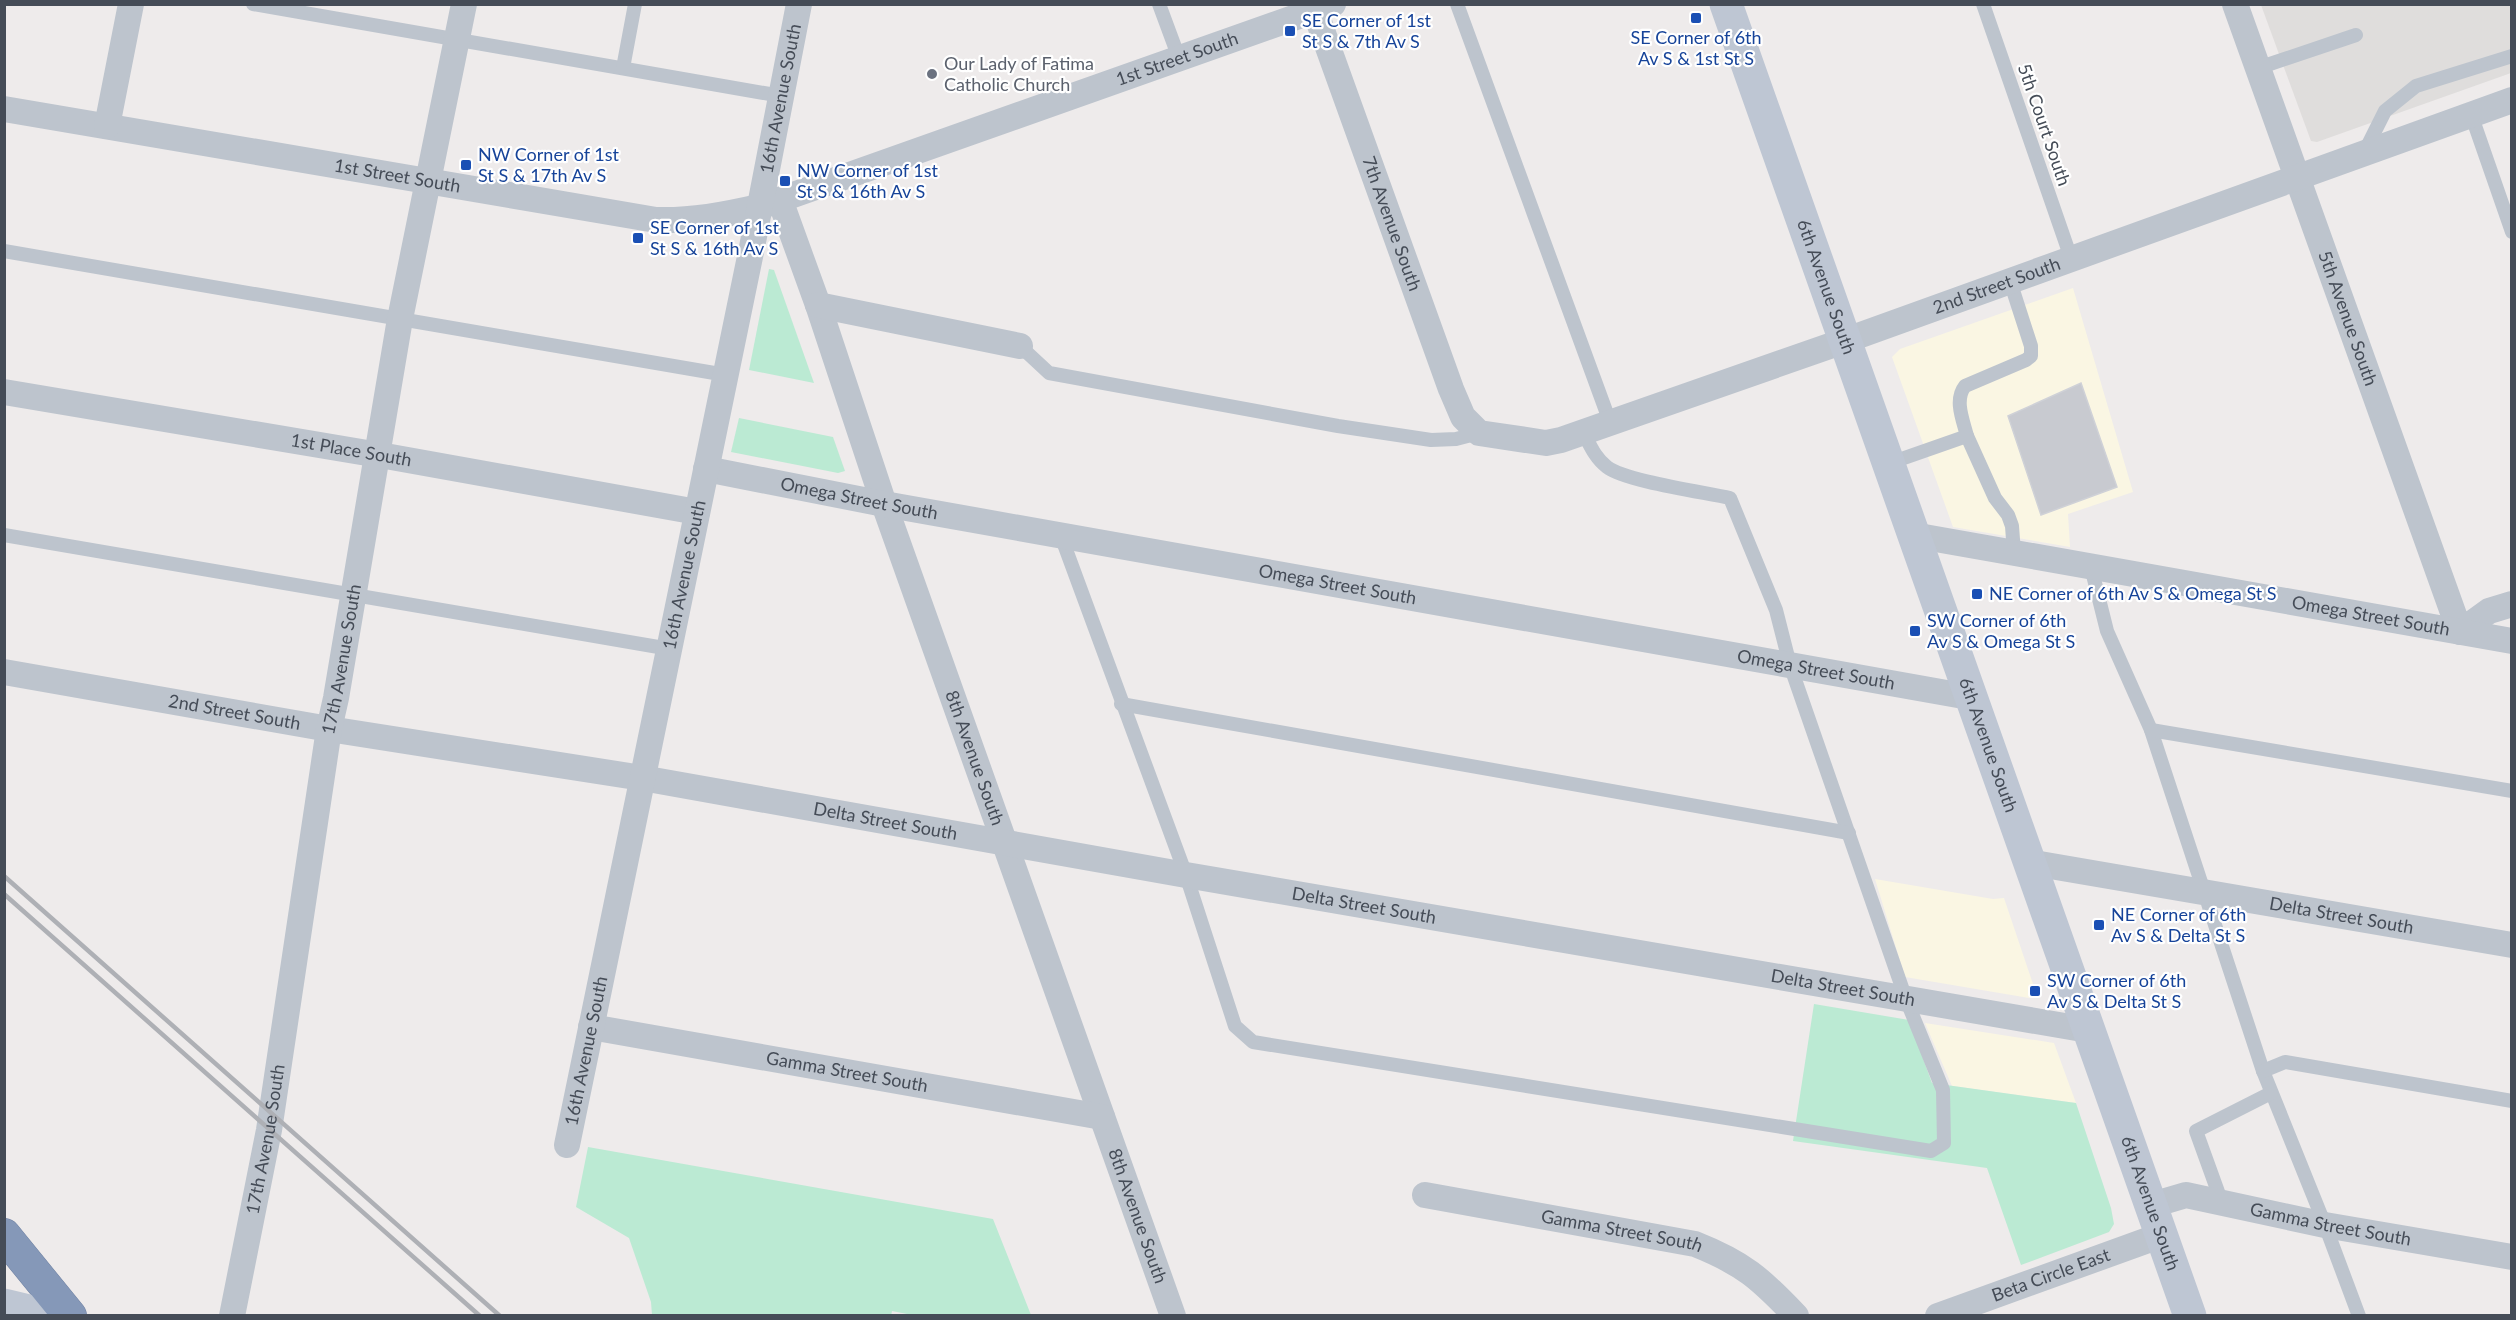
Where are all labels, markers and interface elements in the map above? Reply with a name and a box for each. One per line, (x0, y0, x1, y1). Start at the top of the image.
place label: SE Corner of 1st St S & 7th Av S (1302, 9, 1432, 52)
marker: SE Corner of 6th Av S & 1st St S (1689, 11, 1703, 25)
street label: 16th Avenue South (754, 22, 805, 175)
marker: SE Corner of 1st St S & 7th Av S (1283, 24, 1297, 38)
street label: 1st Street South (1113, 26, 1241, 90)
place label: SE Corner of 6th Av S & 1st St S (1630, 26, 1762, 69)
place label: Our Lady of Fatima Catholic Church (944, 52, 1094, 95)
street label: 5th Court South (2014, 61, 2076, 189)
marker: Our Lady of Fatima Catholic Church (925, 67, 939, 81)
place label: NW Corner of 1st St S & 17th Av S (478, 143, 620, 186)
street label: 1st Street South (333, 153, 462, 197)
street label: 7th Avenue South (1358, 153, 1427, 294)
marker: NW Corner of 1st St S & 17th Av S (459, 158, 473, 172)
place label: NW Corner of 1st St S & 16th Av S (797, 159, 939, 202)
marker: NW Corner of 1st St S & 16th Av S (778, 174, 792, 188)
place label: SE Corner of 1st St S & 16th Av S (650, 216, 780, 259)
street label: 6th Avenue South (1793, 216, 1861, 357)
marker: SE Corner of 1st St S & 16th Av S (631, 231, 645, 245)
street label: 5th Avenue South (2314, 248, 2383, 389)
street label: 2nd Street South (1930, 252, 2063, 318)
street label: 1st Place South (289, 428, 414, 471)
street label: Omega Street South (779, 472, 940, 523)
street label: 16th Avenue South (657, 498, 710, 652)
street label: Omega Street South (1257, 559, 1418, 609)
street label: 17th Avenue South (316, 582, 365, 736)
place label: NE Corner of 6th Av S & Omega St S (1989, 582, 2277, 604)
marker: NE Corner of 6th Av S & Omega St S (1970, 587, 1984, 601)
street label: Omega Street South (2290, 590, 2452, 640)
place label: SW Corner of 6th Av S & Omega St S (1927, 609, 2075, 652)
marker: SW Corner of 6th Av S & Omega St S (1908, 624, 1922, 638)
street label: Omega Street South (1735, 644, 1897, 694)
street label: 6th Avenue South (1955, 674, 2023, 815)
street label: 8th Avenue South (941, 687, 1009, 828)
street label: 2nd Street South (167, 689, 302, 734)
street label: Delta Street South (812, 797, 959, 844)
street label: Delta Street South (1290, 881, 1438, 928)
street label: Delta Street South (2268, 892, 2415, 938)
place label: NE Corner of 6th Av S & Delta St S (2111, 903, 2246, 946)
marker: NE Corner of 6th Av S & Delta St S (2092, 918, 2106, 932)
street label: Delta Street South (1769, 964, 1917, 1010)
place label: SW Corner of 6th Av S & Delta St S (2047, 969, 2186, 1012)
street label: 16th Avenue South (559, 974, 612, 1128)
marker: SW Corner of 6th Av S & Delta St S (2028, 984, 2042, 998)
street label: Gamma Street South (765, 1046, 930, 1096)
street label: 17th Avenue South (241, 1063, 289, 1216)
street label: 6th Avenue South (2117, 1132, 2185, 1273)
street label: 8th Avenue South (1104, 1145, 1172, 1286)
street label: Gamma Street South (2248, 1197, 2413, 1250)
street label: Gamma Street South (1539, 1204, 1707, 1256)
street label: Beta Circle East (1988, 1243, 2113, 1306)

